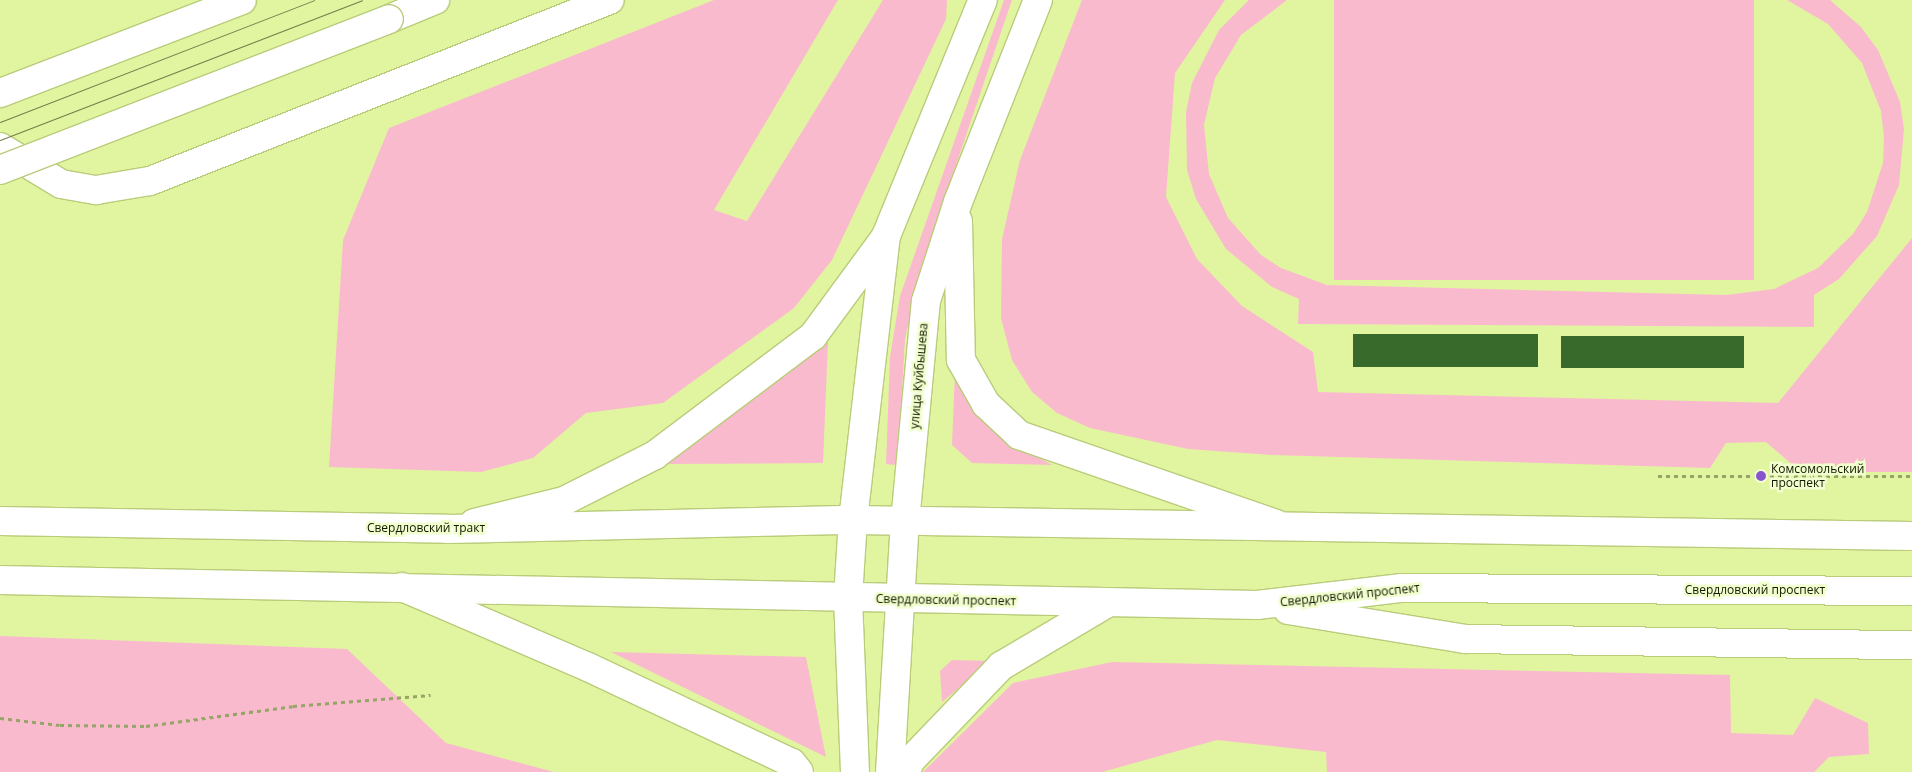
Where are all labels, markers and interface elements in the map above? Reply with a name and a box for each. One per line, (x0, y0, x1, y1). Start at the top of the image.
street label: улица Куйбышева (907, 323, 931, 429)
place label: Комсомольский проспект (1771, 462, 1864, 490)
marker: Комсомольский проспект (1755, 470, 1767, 482)
street label: Свердловский тракт (367, 521, 485, 535)
street label: Свердловский проспект (1279, 580, 1421, 610)
street label: Свердловский проспект (1685, 583, 1825, 597)
street label: Свердловский проспект (876, 592, 1016, 608)

